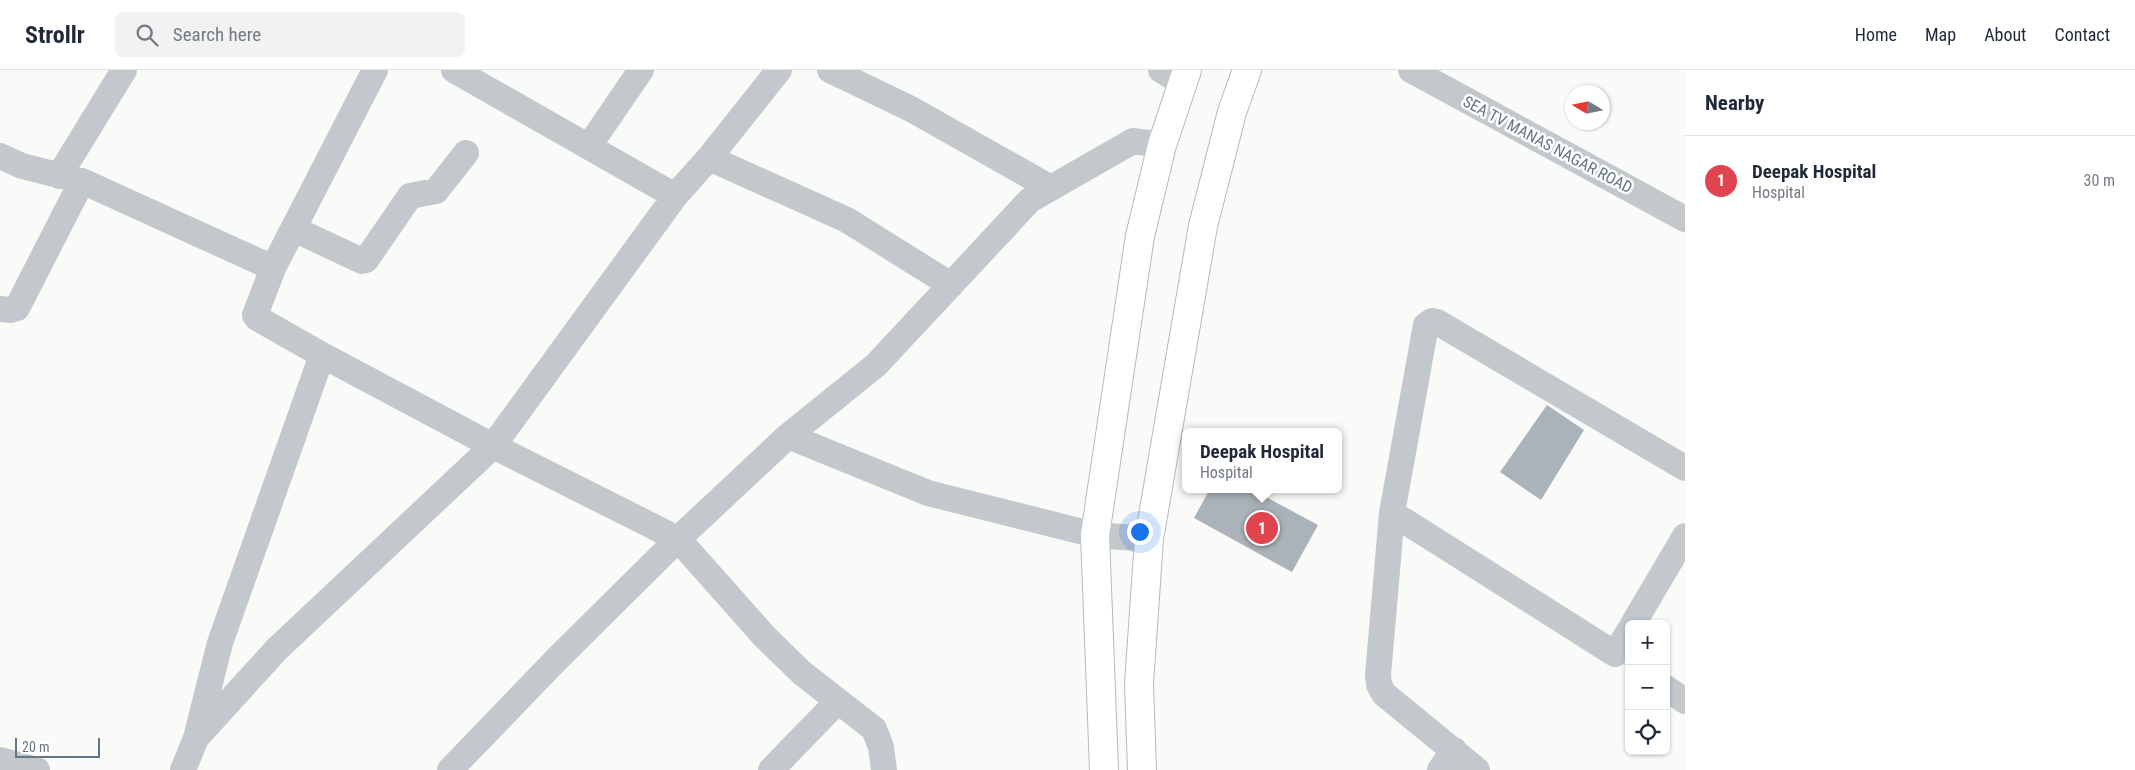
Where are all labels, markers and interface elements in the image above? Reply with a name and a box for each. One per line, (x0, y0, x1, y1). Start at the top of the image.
search box (115, 12, 465, 57)
text: Strollr (25, 21, 85, 49)
icon: search (133, 21, 161, 49)
text: Search here (173, 23, 261, 46)
text: Home (1855, 24, 1897, 45)
text: Map (1925, 24, 1956, 45)
text: About (1984, 24, 2026, 45)
text: Contact (2054, 24, 2110, 45)
north arrow (1565, 85, 1610, 130)
text: Nearby (1705, 91, 1764, 115)
street label: SEA TV MANAS NAGAR ROAD (1460, 92, 1636, 197)
text: Deepak Hospital (1752, 160, 1876, 183)
text: 1 (1717, 171, 1725, 190)
text: 30 m (2083, 171, 2115, 190)
text: Hospital (1752, 183, 1805, 202)
popup (1182, 428, 1342, 493)
text: Deepak Hospital (1200, 440, 1324, 463)
text: Hospital (1200, 463, 1253, 482)
pin: 1 (1246, 509, 1278, 547)
your location (1127, 519, 1153, 545)
map controls (1625, 620, 1670, 755)
button: + (1625, 620, 1670, 665)
button: − (1625, 665, 1670, 710)
button: locate (1625, 710, 1670, 755)
scale bar (15, 735, 100, 758)
text: 20 m (22, 739, 50, 755)

